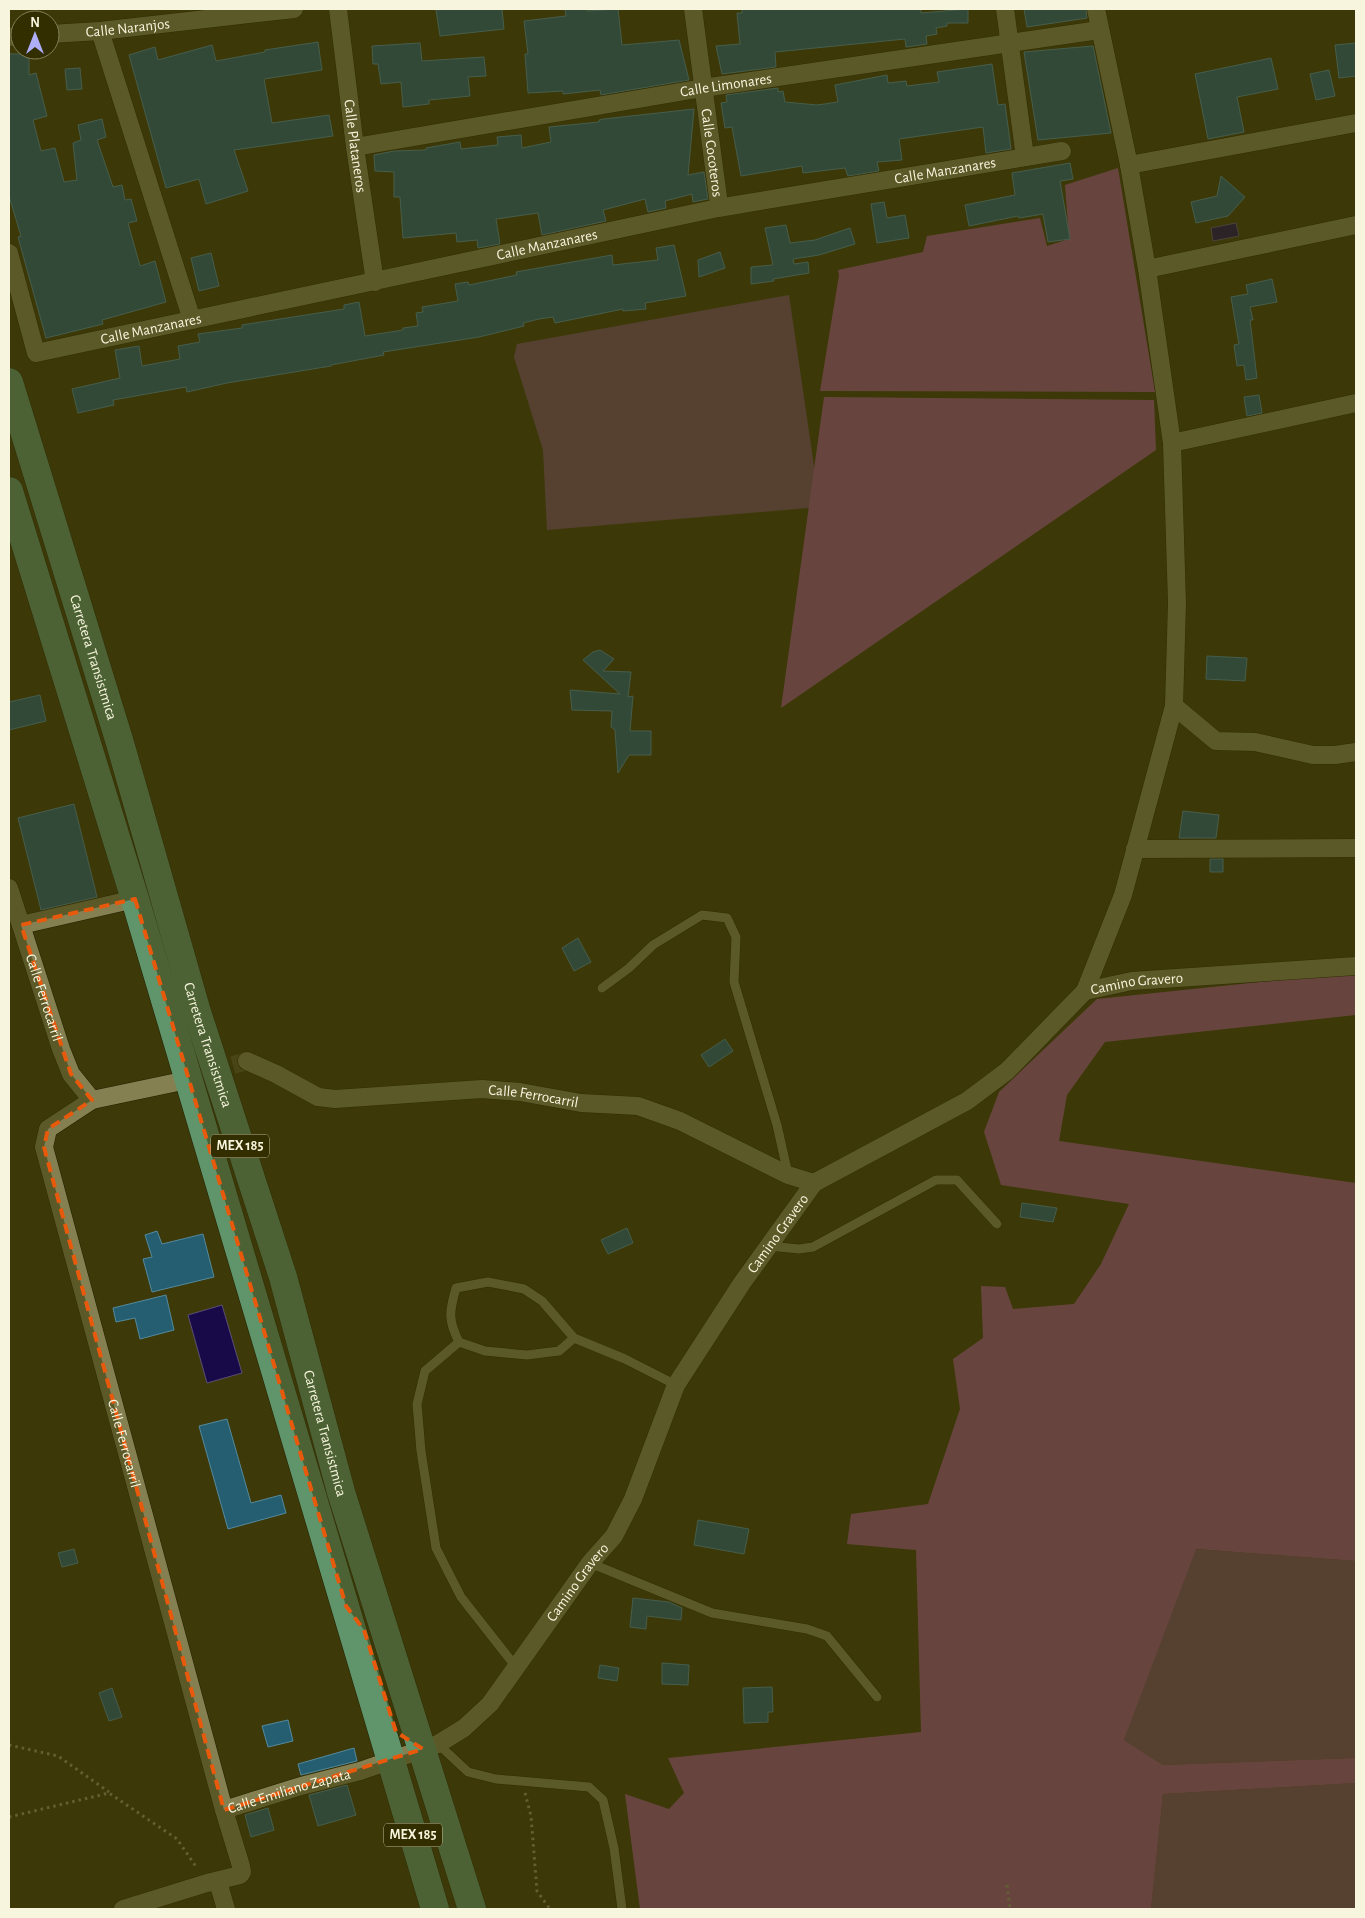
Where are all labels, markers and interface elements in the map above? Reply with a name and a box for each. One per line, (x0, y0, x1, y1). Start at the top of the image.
north arrow (10, 10, 60, 60)
text: N (30, 16, 40, 30)
street label: Calle Naranjos (85, 16, 171, 39)
street label: Calle Limonares (679, 71, 773, 99)
street label: Calle Plataneros (342, 98, 369, 194)
street label: Calle Cocoteros (699, 108, 725, 198)
street label: Calle Manzanares (893, 155, 997, 186)
street label: Calle Manzanares (495, 226, 599, 262)
street label: Calle Manzanares (99, 311, 203, 347)
street label: Carretera Transistmica (67, 593, 120, 722)
street label: Calle Ferrocarril (23, 952, 65, 1043)
street label: Camino Gravero (1089, 970, 1183, 997)
street label: Carretera Transistmica (181, 981, 235, 1109)
street label: Calle Ferrocarril (488, 1082, 580, 1110)
road number: MEX 185 (211, 1134, 269, 1158)
street label: Camino Gravero (744, 1191, 811, 1276)
street label: Carretera Transistmica (301, 1368, 349, 1498)
street label: Calle Ferrocarril (105, 1397, 144, 1489)
street label: Camino Gravero (544, 1540, 611, 1624)
street label: Calle Emiliano Zapata (226, 1766, 352, 1816)
road number: MEX 185 (384, 1824, 442, 1846)

